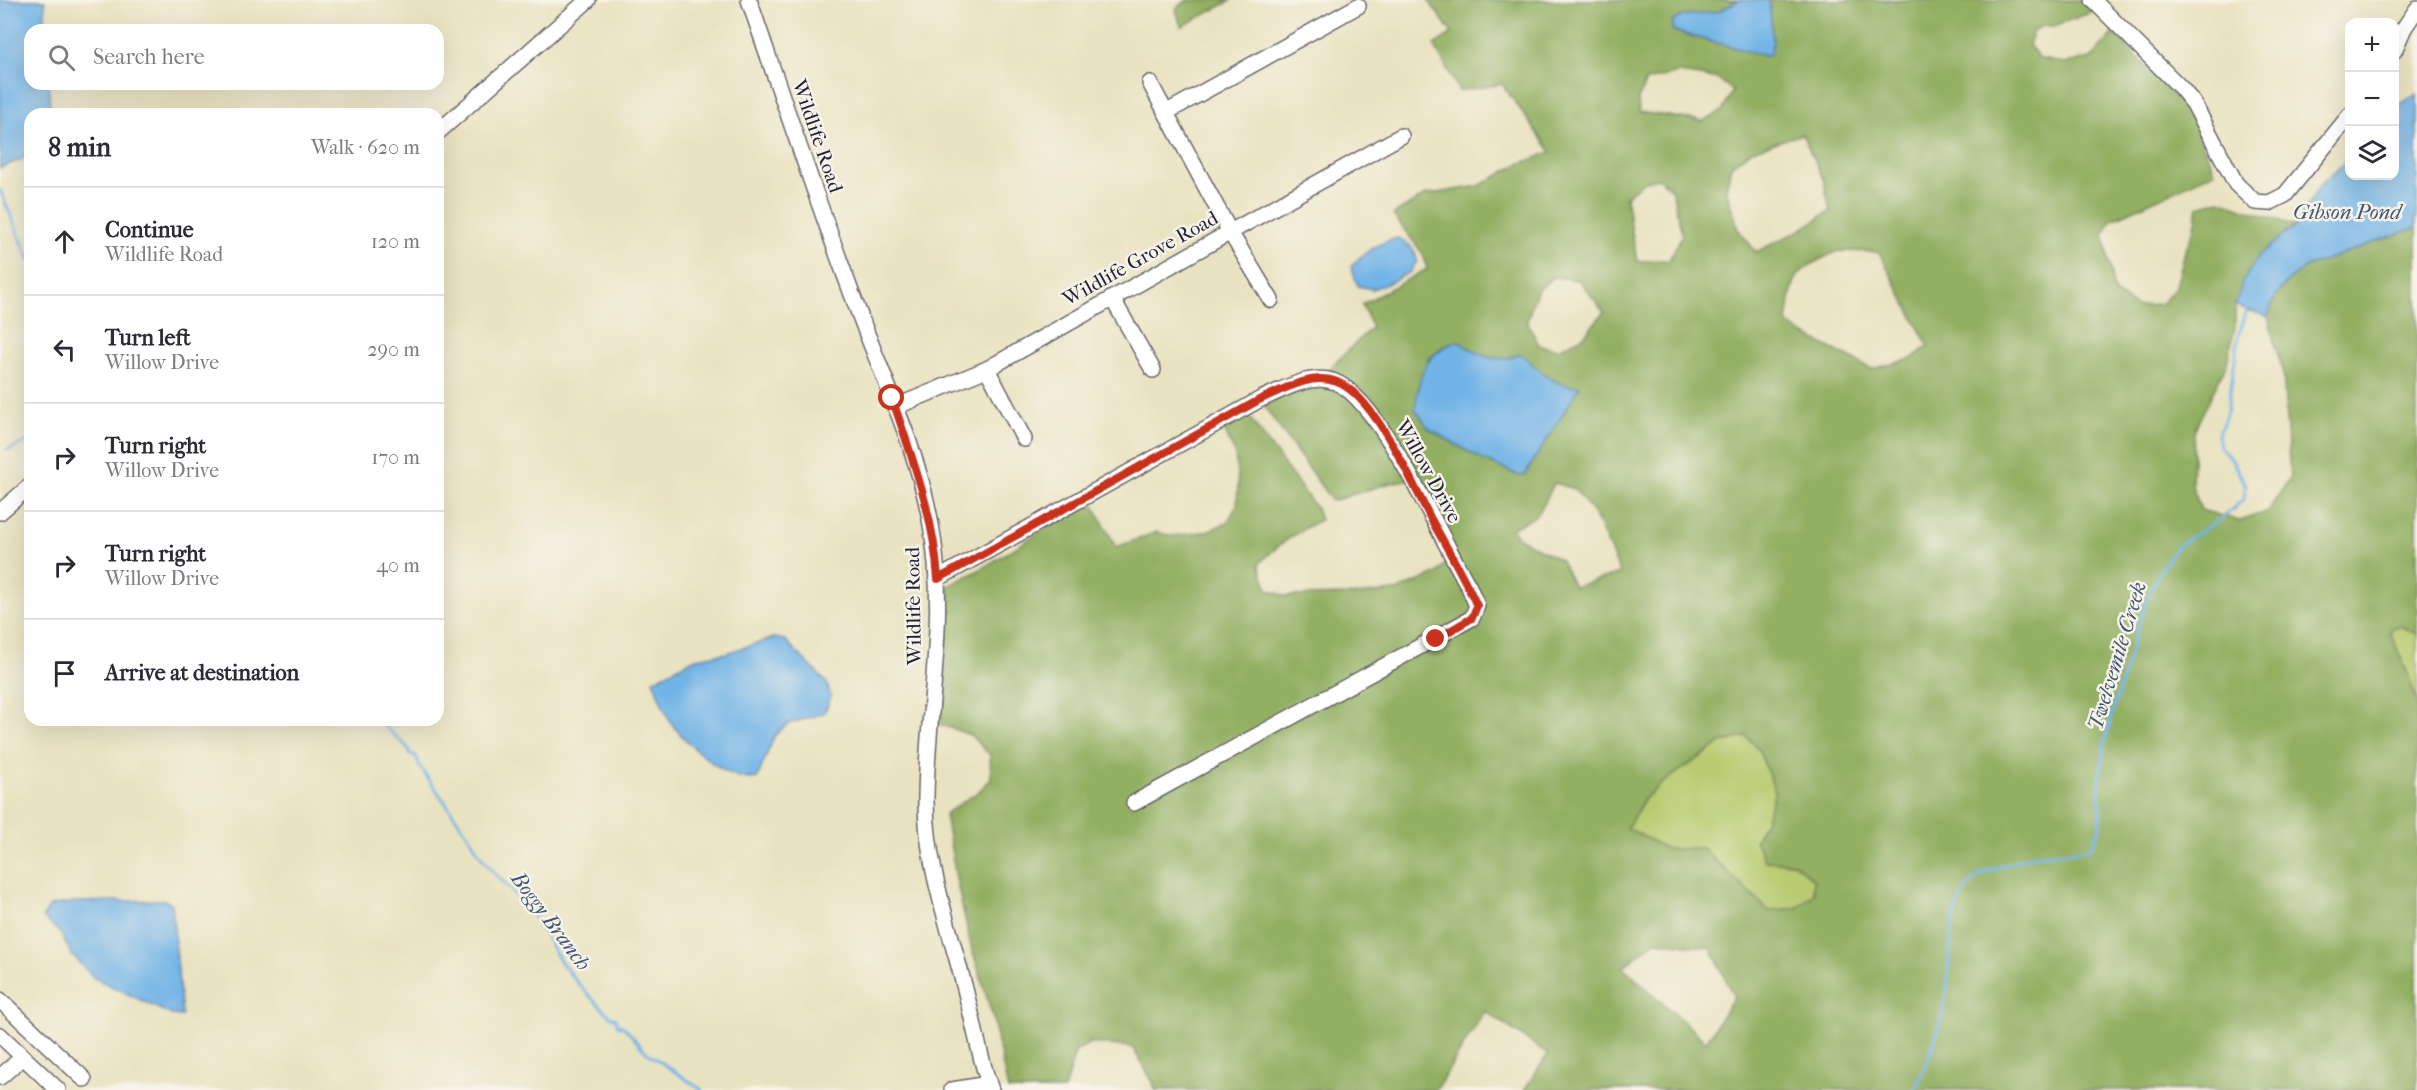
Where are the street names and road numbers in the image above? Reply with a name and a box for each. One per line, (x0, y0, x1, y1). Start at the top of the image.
street label: Wildlife Road (787, 76, 848, 197)
street label: Wildlife Grove Road (1058, 206, 1223, 311)
street label: Willow Drive (1390, 415, 1466, 527)
street label: Wildlife Road (901, 546, 926, 666)

